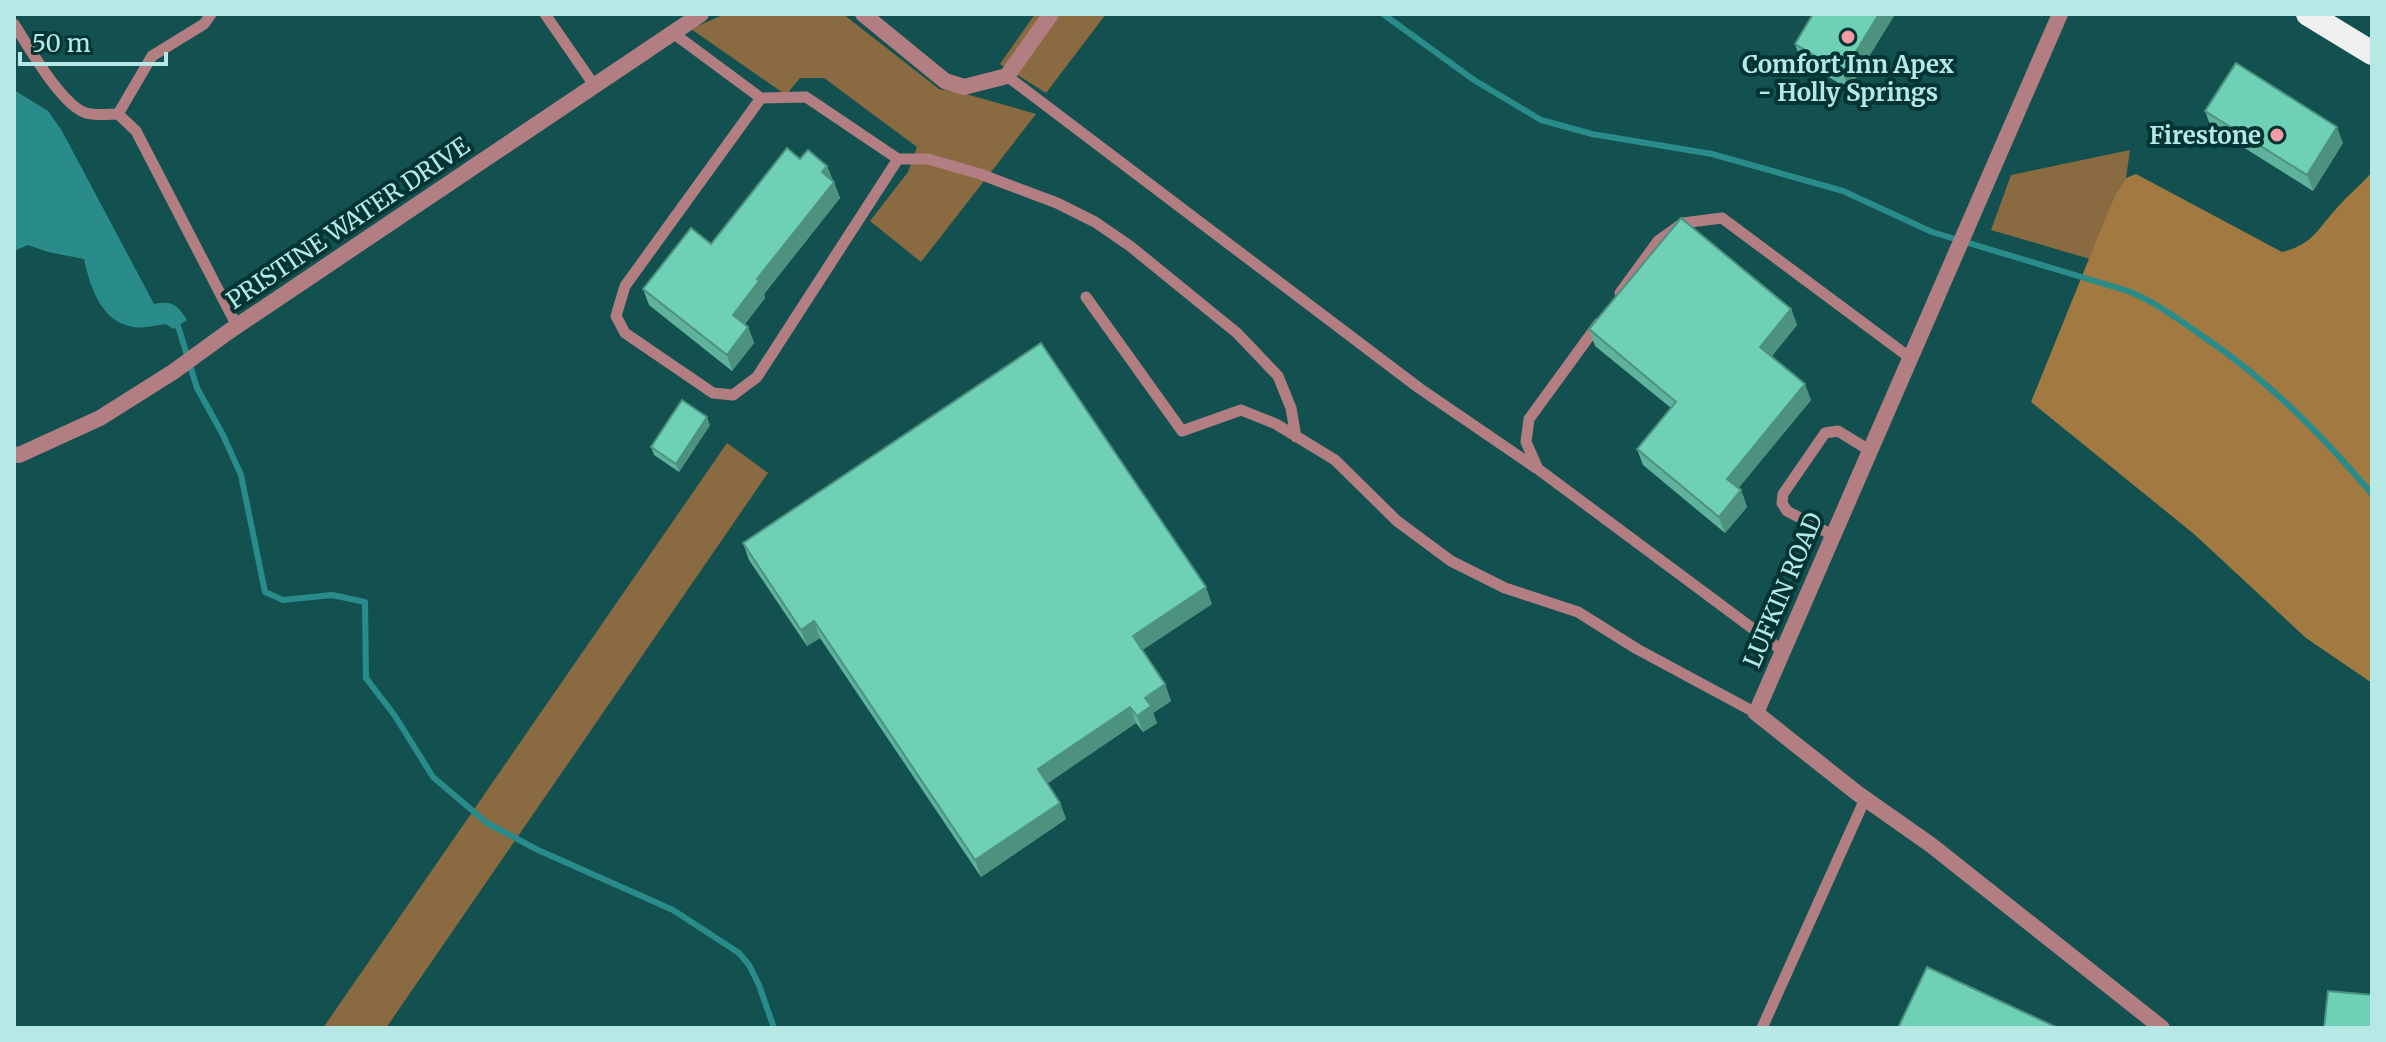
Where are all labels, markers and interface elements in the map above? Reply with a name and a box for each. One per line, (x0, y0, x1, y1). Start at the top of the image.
scale bar (20, 16, 166, 66)
text: 50 m (32, 28, 91, 59)
marker: Comfort Inn Apex - Holly Springs (1839, 28, 1857, 46)
place label: Comfort Inn Apex - Holly Springs (1742, 49, 1954, 108)
place label: Firestone (2149, 120, 2261, 151)
marker: Firestone (2268, 126, 2286, 144)
street label: PRISTINE WATER DRIVE (221, 130, 476, 316)
street label: LUFKIN ROAD (1736, 508, 1830, 672)

